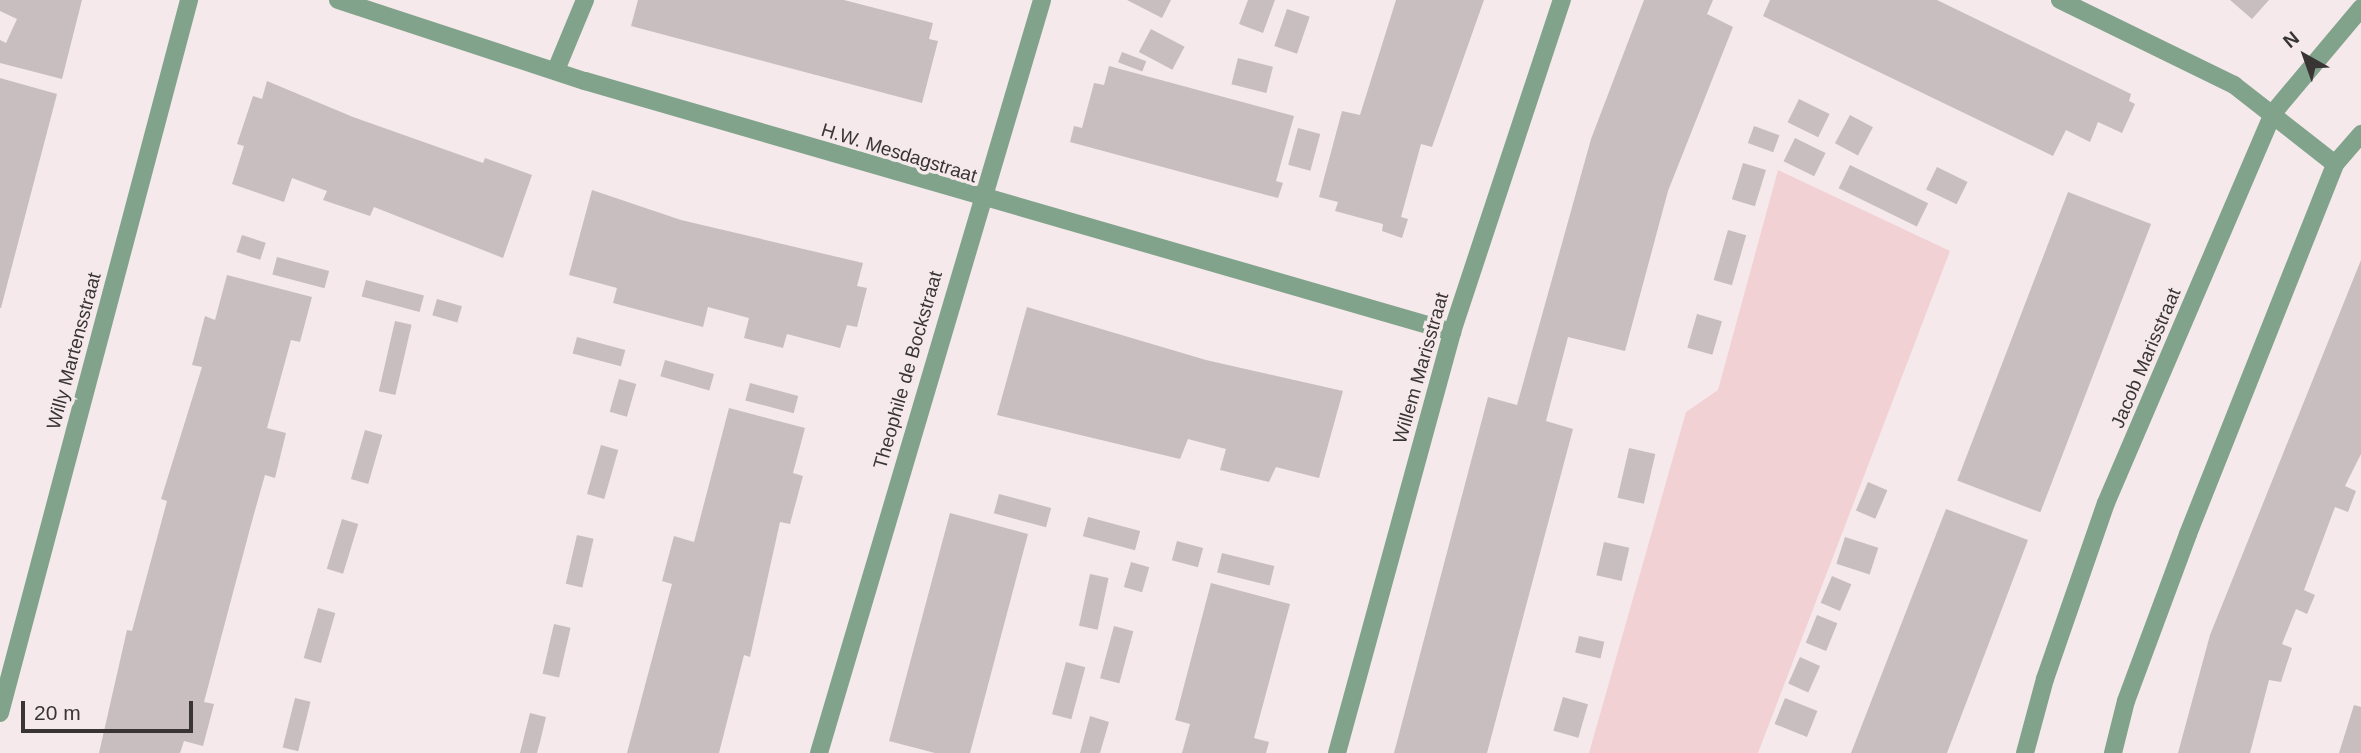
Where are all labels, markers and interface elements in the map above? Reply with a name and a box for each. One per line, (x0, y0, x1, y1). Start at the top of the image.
north arrow (2270, 21, 2340, 91)
text: N (2279, 27, 2303, 52)
street label: H.W. Mesdagstraat (818, 118, 980, 188)
street label: Theophile de Bockstraat (869, 268, 947, 472)
street label: Willy Martensstraat (42, 270, 106, 432)
street label: Jacob Marisstraat (2106, 285, 2186, 431)
street label: Willem Marisstraat (1389, 290, 1453, 446)
scale bar (24, 686, 196, 730)
text: 20 m (34, 701, 81, 724)

